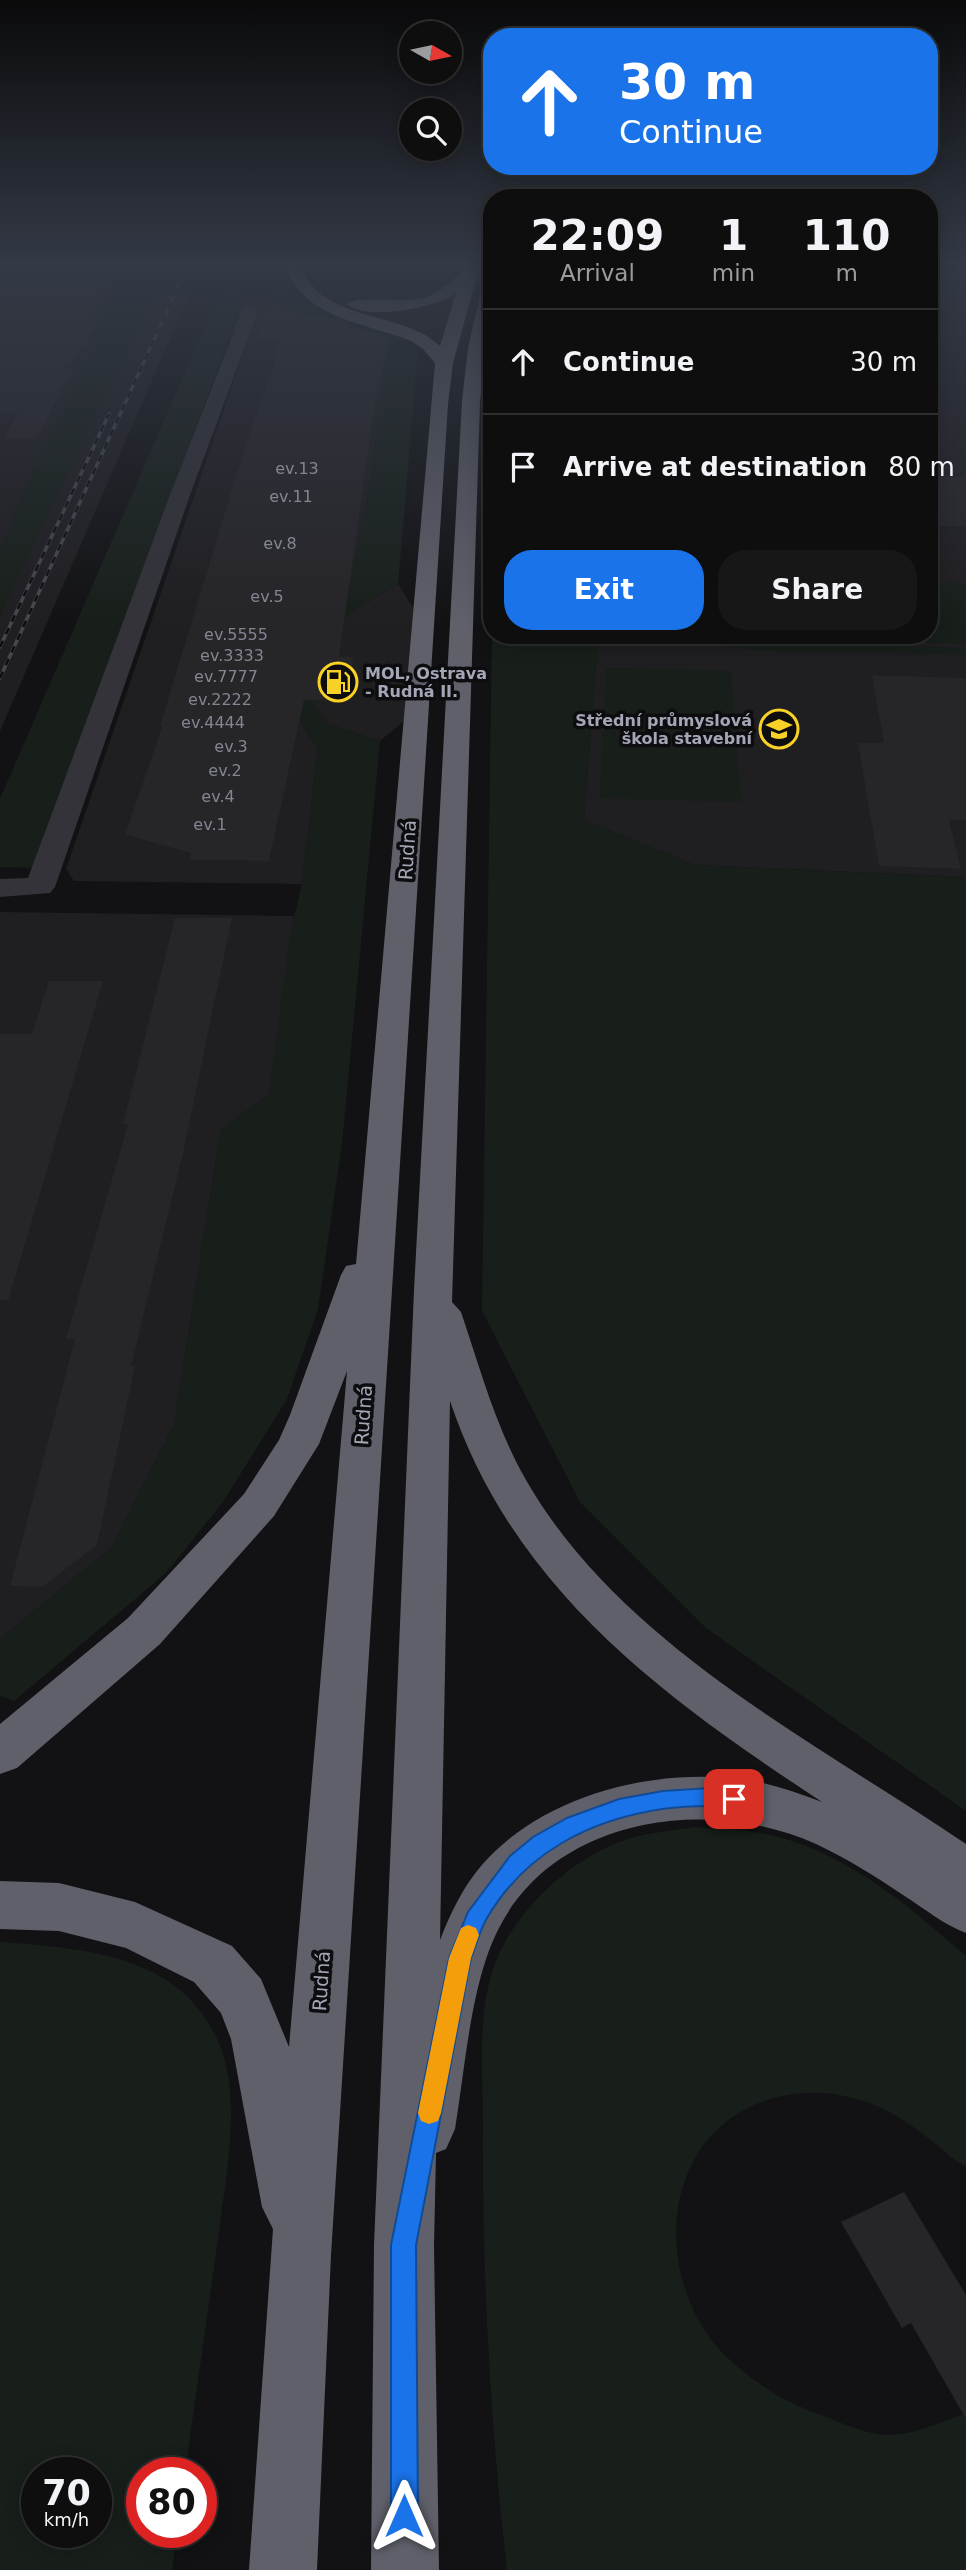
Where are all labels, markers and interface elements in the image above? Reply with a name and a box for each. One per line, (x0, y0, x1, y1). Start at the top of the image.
north arrow (399, 21, 462, 84)
map controls (399, 21, 462, 161)
text: 30 m (619, 54, 755, 111)
icon: ahead (504, 56, 595, 147)
button: search (399, 98, 462, 161)
text: Continue (619, 113, 763, 151)
text: 22:09 (531, 211, 664, 260)
text: 1 (719, 211, 748, 260)
text: 110 (803, 211, 890, 260)
text: Arrival (560, 260, 635, 286)
text: min (712, 260, 755, 286)
text: m (835, 260, 858, 286)
icon: ahead (504, 343, 542, 381)
text: Continue (563, 347, 694, 377)
text: 30 m (850, 347, 917, 377)
icon: arrive (504, 448, 542, 486)
text: Arrive at destination (563, 452, 867, 482)
text: 80 m (888, 452, 955, 482)
house number: ev.13 (275, 459, 319, 478)
house number: ev.11 (269, 487, 313, 506)
house number: ev.8 (263, 534, 297, 553)
button: Exit (504, 550, 704, 630)
button: Share (718, 550, 917, 630)
house number: ev.5 (250, 587, 284, 606)
house number: ev.5555 (204, 625, 268, 644)
house number: ev.3333 (200, 646, 264, 665)
fuel station icon: MOL, Ostrava - Rudná II. (317, 661, 359, 703)
place label: MOL, Ostrava - Rudná II. (365, 664, 487, 701)
house number: ev.7777 (194, 667, 258, 686)
house number: ev.2222 (188, 690, 252, 709)
school or university icon: Střední průmyslová škola stavební (758, 708, 800, 750)
place label: Střední průmyslová škola stavební (575, 711, 754, 748)
house number: ev.4444 (181, 713, 245, 732)
house number: ev.3 (214, 737, 248, 756)
house number: ev.2 (208, 761, 242, 780)
house number: ev.4 (201, 787, 235, 806)
house number: ev.1 (193, 815, 227, 834)
street label: Rudná (394, 819, 420, 881)
street label: Rudná (350, 1384, 376, 1446)
pin (704, 1769, 764, 1829)
icon: arrive (715, 1780, 753, 1818)
street label: Rudná (308, 1950, 334, 2012)
speed limit sign: 80 (126, 2457, 217, 2548)
text: 70 (42, 2473, 91, 2513)
position arrow (367, 2479, 441, 2553)
text: km/h (44, 2509, 89, 2530)

